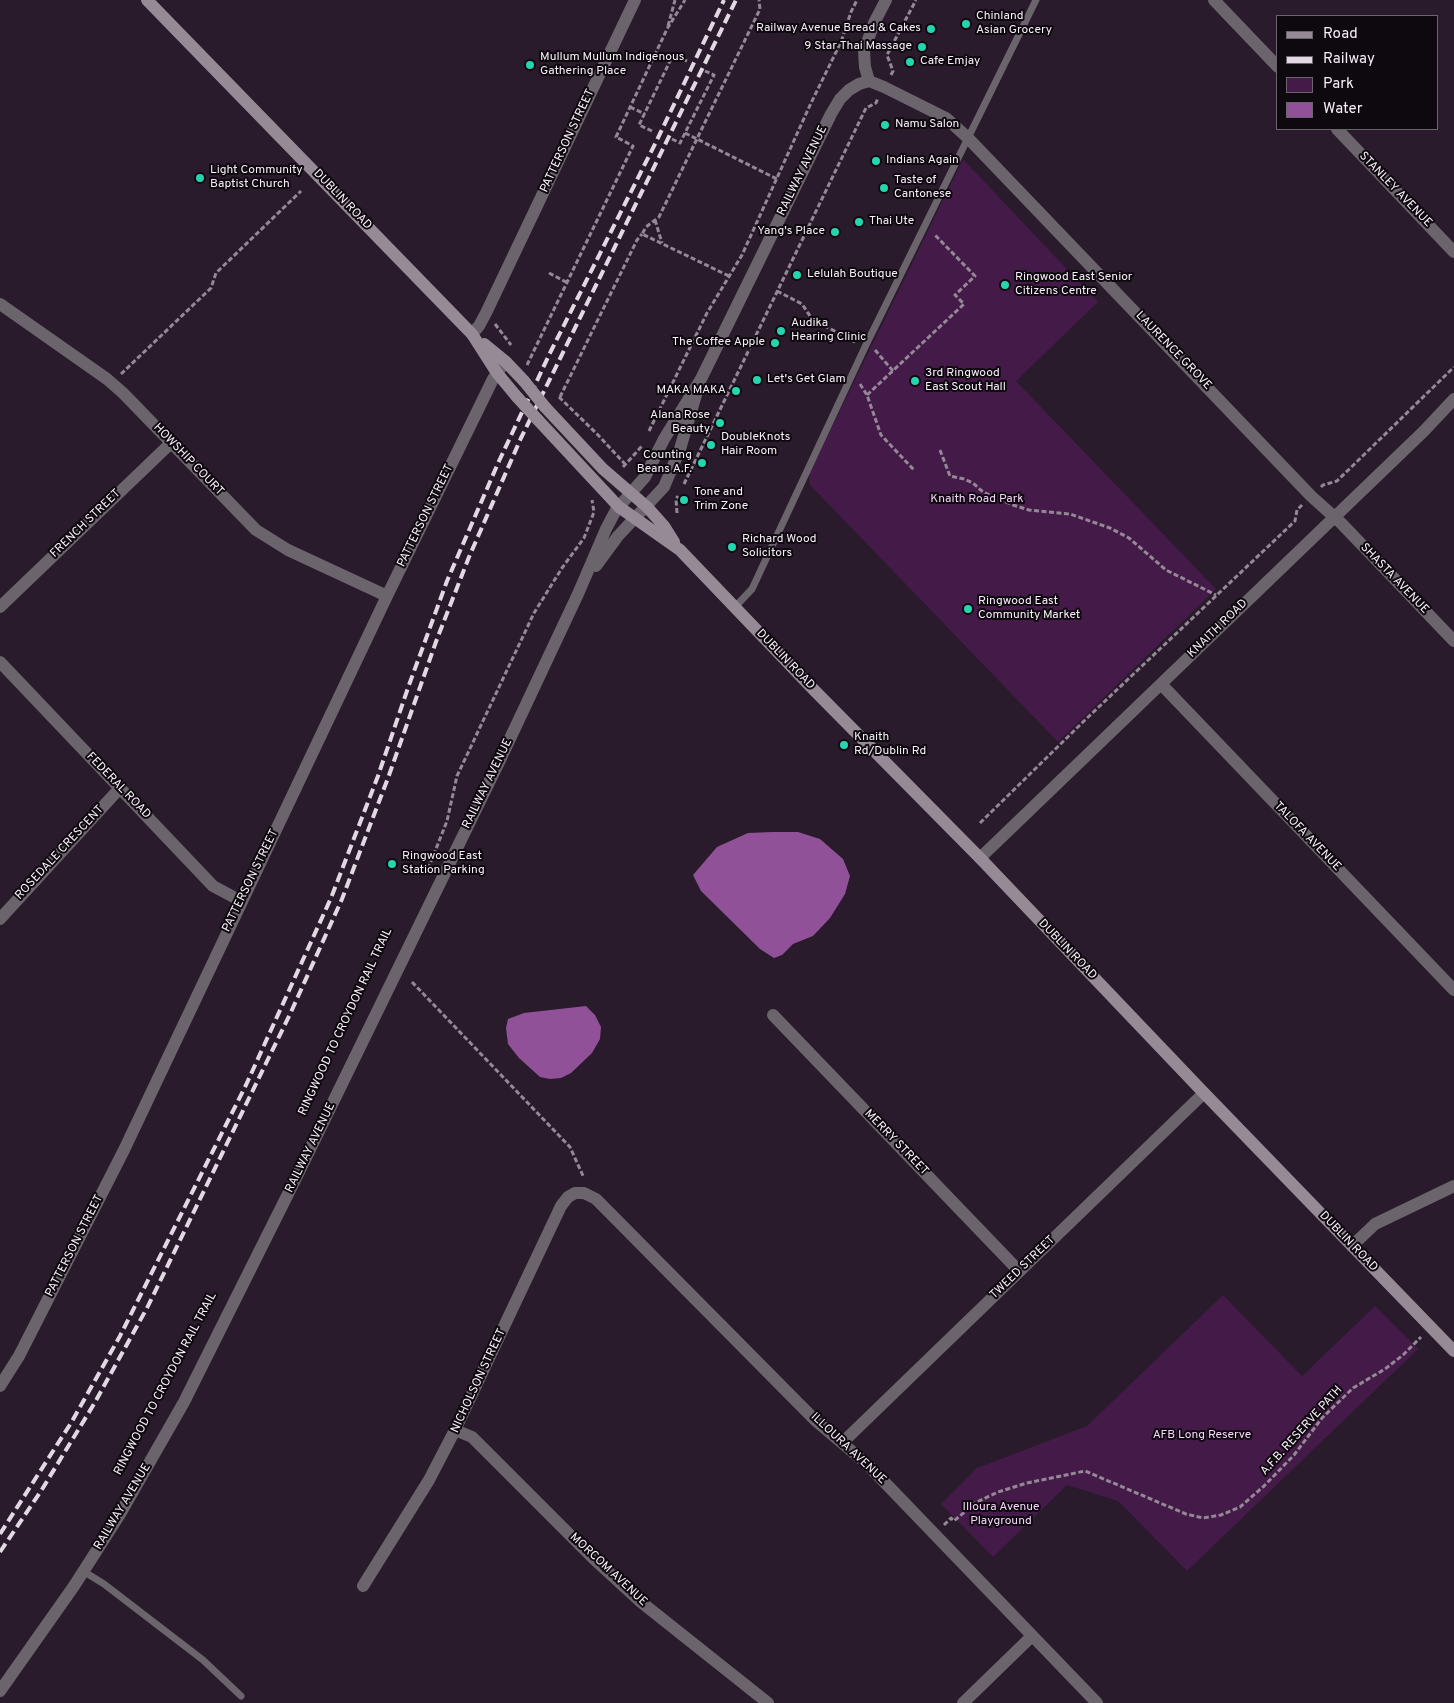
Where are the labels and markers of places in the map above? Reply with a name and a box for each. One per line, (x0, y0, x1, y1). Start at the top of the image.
place label: Chinland Asian Grocery (976, 10, 1052, 38)
marker: Chinland Asian Grocery (960, 18, 972, 30)
place label: Railway Avenue Bread & Cakes (756, 22, 921, 36)
marker: Railway Avenue Bread & Cakes (925, 23, 937, 35)
place label: 9 Star Thai Massage (804, 40, 912, 54)
marker: 9 Star Thai Massage (916, 41, 928, 53)
place label: Mullum Mullum Indigenous Gathering Place (540, 51, 684, 79)
place label: Cafe Emjay (920, 55, 980, 69)
marker: Cafe Emjay (904, 56, 916, 68)
marker: Mullum Mullum Indigenous Gathering Place (524, 59, 536, 71)
place label: Namu Salon (895, 118, 959, 132)
marker: Namu Salon (879, 119, 891, 131)
place label: Indians Again (886, 154, 959, 168)
marker: Indians Again (870, 155, 882, 167)
place label: Light Community Baptist Church (210, 164, 303, 192)
marker: Light Community Baptist Church (194, 172, 206, 184)
place label: Taste of Cantonese (894, 174, 951, 202)
marker: Taste of Cantonese (878, 182, 890, 194)
place label: Thai Ute (869, 215, 914, 229)
marker: Thai Ute (853, 216, 865, 228)
place label: Yang's Place (757, 225, 825, 239)
marker: Yang's Place (829, 226, 841, 238)
place label: Lelulah Boutique (807, 268, 898, 282)
marker: Lelulah Boutique (791, 269, 803, 281)
place label: Ringwood East Senior Citizens Centre (1015, 271, 1132, 299)
marker: Ringwood East Senior Citizens Centre (999, 279, 1011, 291)
place label: Audika Hearing Clinic (791, 317, 866, 345)
marker: Audika Hearing Clinic (775, 325, 787, 337)
place label: The Coffee Apple (672, 336, 765, 350)
marker: The Coffee Apple (769, 337, 781, 349)
place label: 3rd Ringwood East Scout Hall (925, 367, 1006, 395)
place label: Let's Get Glam (767, 373, 846, 387)
marker: Let's Get Glam (751, 374, 763, 386)
marker: 3rd Ringwood East Scout Hall (909, 375, 921, 387)
place label: MAKA MAKA (657, 384, 726, 398)
marker: MAKA MAKA (730, 385, 742, 397)
place label: Alana Rose Beauty (650, 409, 710, 437)
marker: Alana Rose Beauty (714, 417, 726, 429)
place label: DoubleKnots Hair Room (721, 431, 790, 459)
marker: DoubleKnots Hair Room (705, 439, 717, 451)
place label: Counting Beans A.F. (637, 449, 692, 477)
marker: Counting Beans A.F. (696, 457, 708, 469)
place label: Tone and Trim Zone (694, 486, 748, 514)
marker: Tone and Trim Zone (678, 494, 690, 506)
place label: Richard Wood Solicitors (742, 533, 817, 561)
marker: Richard Wood Solicitors (726, 541, 738, 553)
place label: Ringwood East Community Market (978, 595, 1080, 623)
marker: Ringwood East Community Market (962, 603, 974, 615)
place label: Knaith Rd/Dublin Rd (854, 731, 926, 759)
marker: Knaith Rd/Dublin Rd (838, 739, 850, 751)
place label: Ringwood East Station Parking (402, 850, 485, 878)
marker: Ringwood East Station Parking (386, 858, 398, 870)

